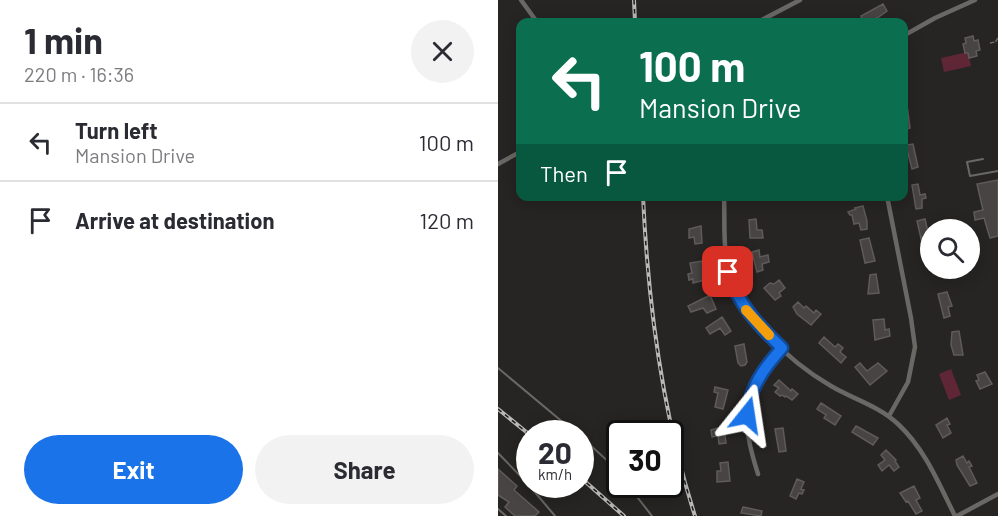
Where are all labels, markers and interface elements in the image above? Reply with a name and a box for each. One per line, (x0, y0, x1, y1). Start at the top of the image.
text: 1 min (24, 18, 103, 61)
button: close (411, 20, 474, 83)
text: 100 m (639, 40, 745, 90)
icon: left (540, 42, 618, 120)
text: 220 m · 16:36 (24, 62, 134, 86)
text: Mansion Drive (639, 91, 801, 123)
text: Turn left (75, 117, 158, 143)
icon: left (24, 126, 57, 159)
text: 100 m (419, 129, 474, 155)
text: Mansion Drive (75, 143, 195, 167)
icon: arrive (600, 156, 633, 189)
text: Then (540, 160, 588, 186)
icon: arrive (24, 204, 57, 237)
text: Arrive at destination (75, 207, 274, 233)
text: 120 m (419, 207, 474, 233)
map controls (920, 219, 980, 279)
button: search (920, 219, 980, 279)
pin (702, 246, 753, 297)
icon: arrive (711, 255, 744, 288)
position arrow (715, 383, 779, 447)
speed limit sign: 30 (606, 420, 684, 498)
text: 20 (538, 434, 572, 470)
button: Exit (24, 435, 243, 504)
button: Share (255, 435, 474, 504)
text: km/h (538, 465, 572, 483)

